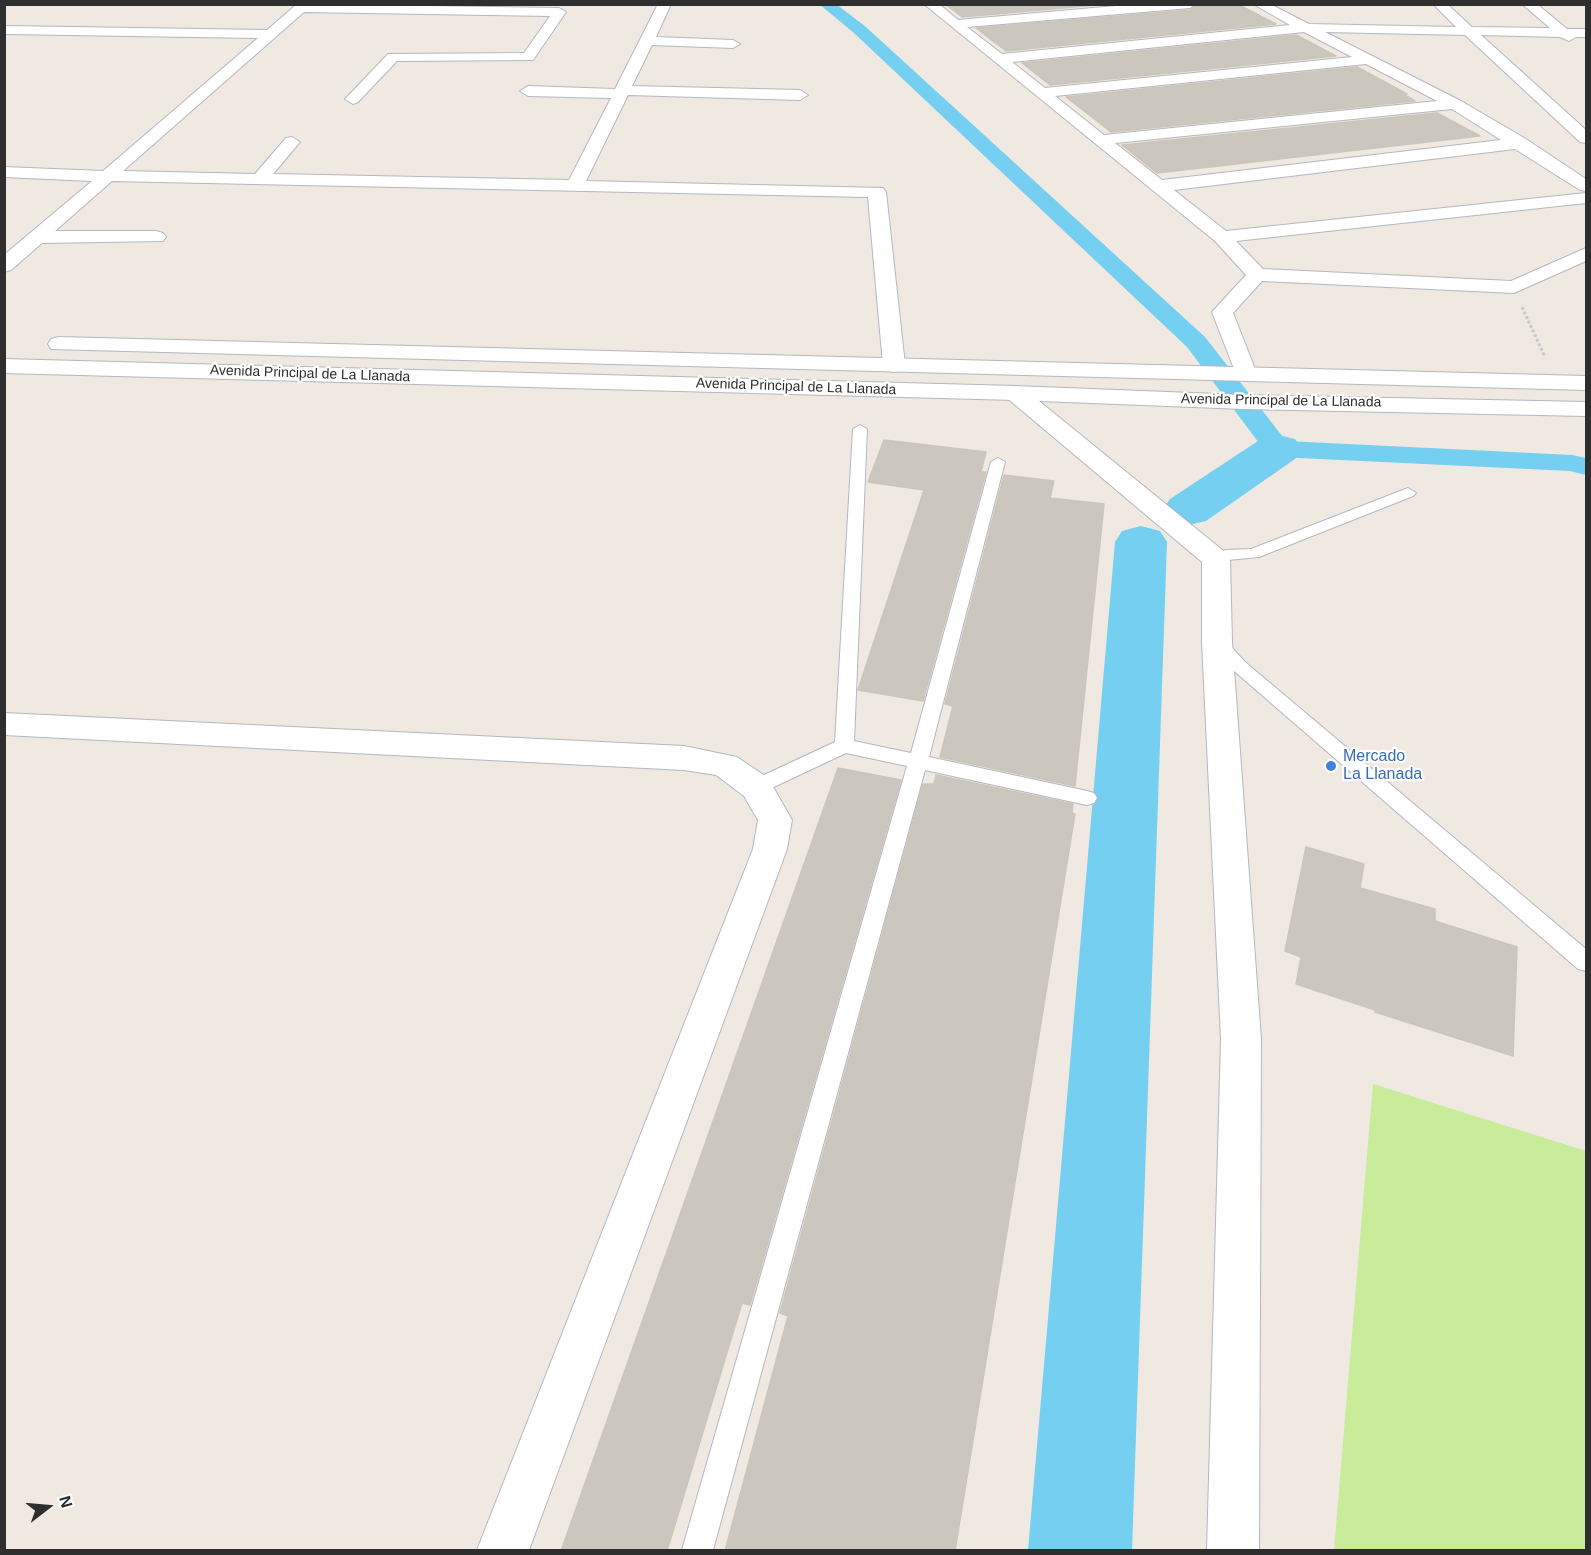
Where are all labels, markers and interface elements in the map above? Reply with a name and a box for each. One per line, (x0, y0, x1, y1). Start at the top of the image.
street label: Avenida Principal de La Llanada (209, 362, 411, 386)
street label: Avenida Principal de La Llanada (695, 375, 897, 399)
street label: Avenida Principal de La Llanada (1181, 391, 1381, 411)
place label: Mercado La Llanada (1343, 747, 1422, 785)
marker: Mercado La Llanada (1324, 759, 1338, 773)
north arrow (18, 1477, 78, 1537)
text: N (56, 1494, 76, 1510)

